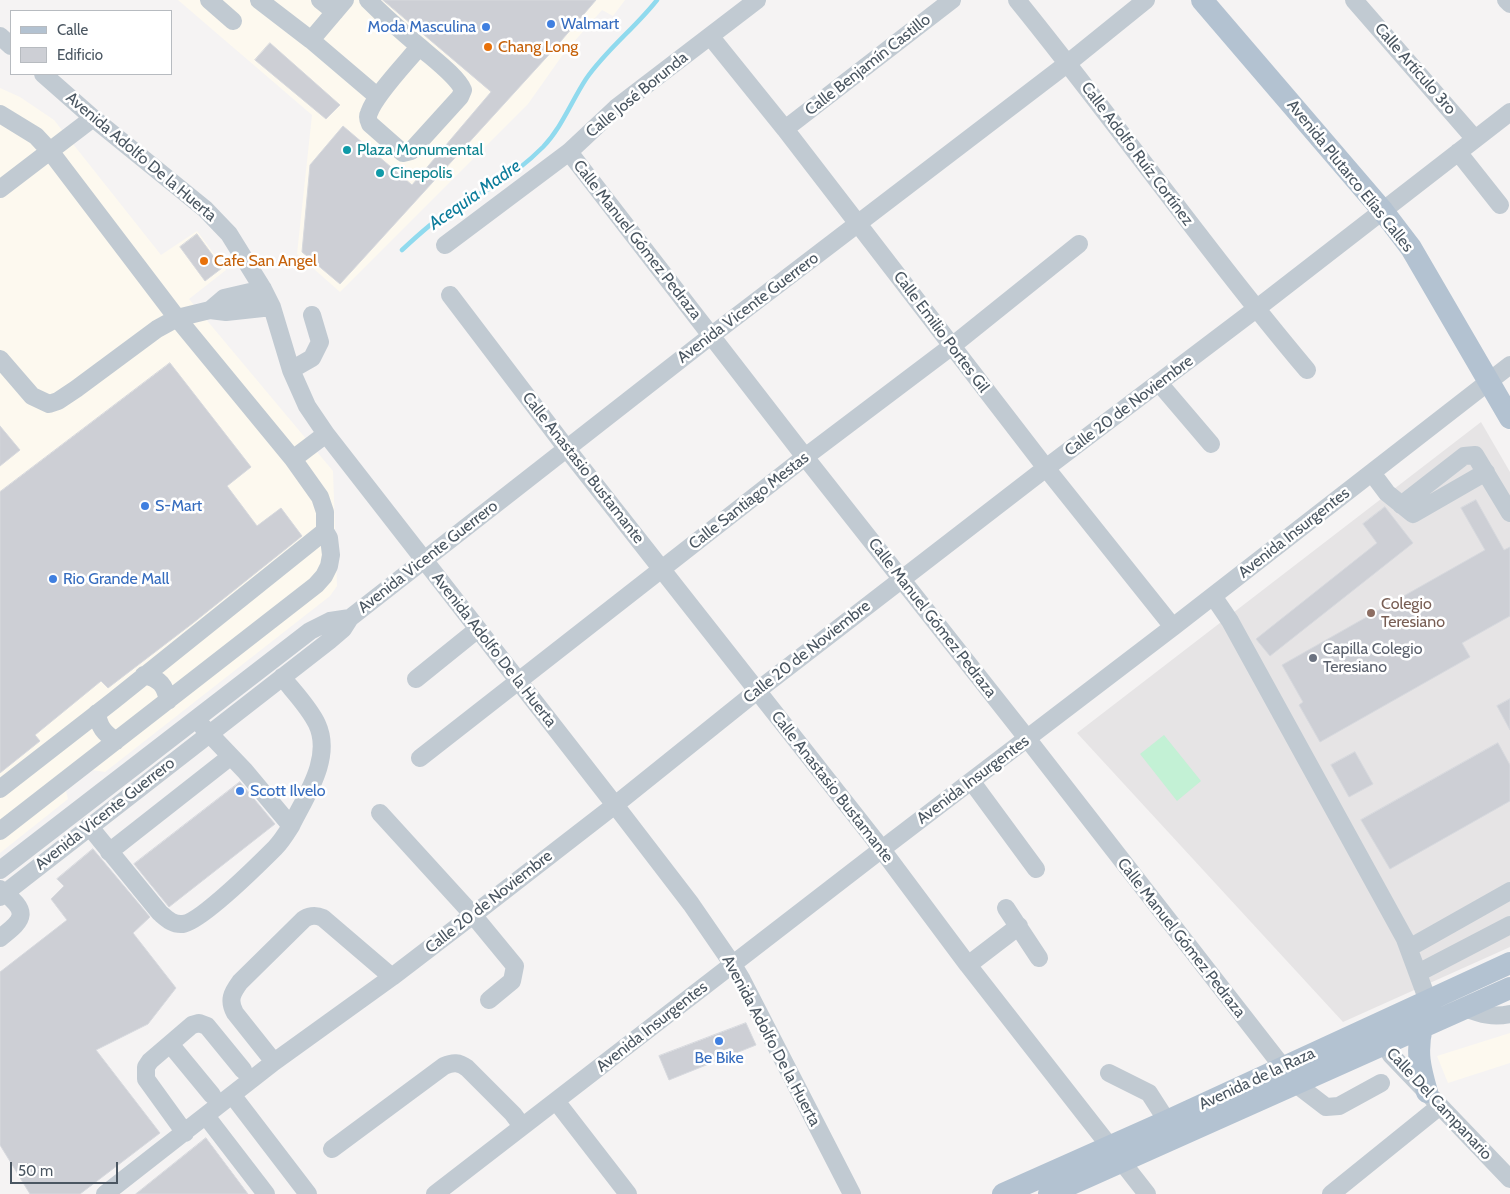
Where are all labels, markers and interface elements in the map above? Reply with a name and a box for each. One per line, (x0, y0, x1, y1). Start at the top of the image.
legend (10, 10, 172, 75)
street label: Calle Benjamín Castillo (802, 10, 934, 120)
place label: Walmart (561, 14, 619, 34)
place label: Moda Masculina (368, 17, 476, 37)
marker: Walmart (545, 18, 557, 30)
street label: Calle Artículo 3ro (1370, 19, 1460, 119)
text: Calle (57, 21, 88, 39)
marker: Moda Masculina (480, 21, 492, 33)
place label: Chang Long (498, 37, 578, 57)
marker: Chang Long (482, 41, 494, 53)
text: Edificio (57, 46, 103, 64)
street label: Calle José Borunda (582, 48, 692, 142)
street label: Calle Adolfo Ruíz Cortínez (1077, 78, 1197, 230)
street label: Avenida Adolfo De la Huerta (62, 88, 220, 226)
street label: Avenida Plutarco Elías Calles (1283, 96, 1417, 256)
place label: Plaza Monumental (357, 140, 483, 160)
marker: Plaza Monumental (341, 144, 353, 156)
water label: Acequia Madre (425, 155, 525, 235)
street label: Calle Manuel Gómez Pedraza (569, 156, 705, 324)
place label: Cinepolis (390, 163, 452, 183)
marker: Cinepolis (374, 167, 386, 179)
street label: Avenida Vicente Guerrero (674, 249, 822, 367)
place label: Cafe San Angel (214, 251, 317, 271)
marker: Cafe San Angel (198, 255, 210, 267)
street label: Calle Emilio Portes Gil (889, 268, 993, 396)
street label: Calle 20 de Noviembre (1061, 351, 1197, 461)
street label: Calle Anastasio Bustamante (518, 388, 648, 548)
street label: Calle Santiago Mestas (685, 448, 813, 554)
street label: Avenida Insurgentes (1235, 484, 1353, 582)
place label: S-Mart (155, 496, 202, 516)
street label: Avenida Vicente Guerrero (354, 497, 502, 617)
marker: S-Mart (139, 500, 151, 512)
street label: Calle Manuel Gómez Pedraza (864, 534, 1000, 702)
place label: Rio Grande Mall (63, 569, 169, 589)
street label: Avenida Adolfo De la Huerta (428, 569, 560, 731)
marker: Rio Grande Mall (47, 573, 59, 585)
place label: Colegio Teresiano (1381, 594, 1445, 632)
street label: Calle 20 de Noviembre (740, 596, 874, 708)
marker: Colegio Teresiano (1365, 607, 1377, 619)
place label: Capilla Colegio Teresiano (1323, 639, 1422, 677)
marker: Capilla Colegio Teresiano (1307, 652, 1319, 664)
street label: Calle Anastasio Bustamante (767, 707, 897, 867)
street label: Avenida Insurgentes (913, 732, 1033, 828)
street label: Avenida Vicente Guerrero (31, 754, 179, 874)
place label: Scott Ilvelo (250, 781, 326, 801)
marker: Scott Ilvelo (234, 785, 246, 797)
street label: Calle 20 de Noviembre (422, 846, 556, 958)
street label: Calle Manuel Gómez Pedraza (1113, 854, 1249, 1022)
street label: Avenida Adolfo De la Huerta (718, 952, 824, 1130)
street label: Avenida Insurgentes (593, 978, 711, 1076)
marker: Be Bike (713, 1035, 725, 1047)
street label: Avenida de la Raza (1196, 1044, 1318, 1114)
street label: Calle Del Campanario (1382, 1044, 1496, 1164)
place label: Be Bike (694, 1048, 744, 1068)
scale bar (12, 1152, 120, 1184)
text: 50 m (18, 1162, 53, 1180)

